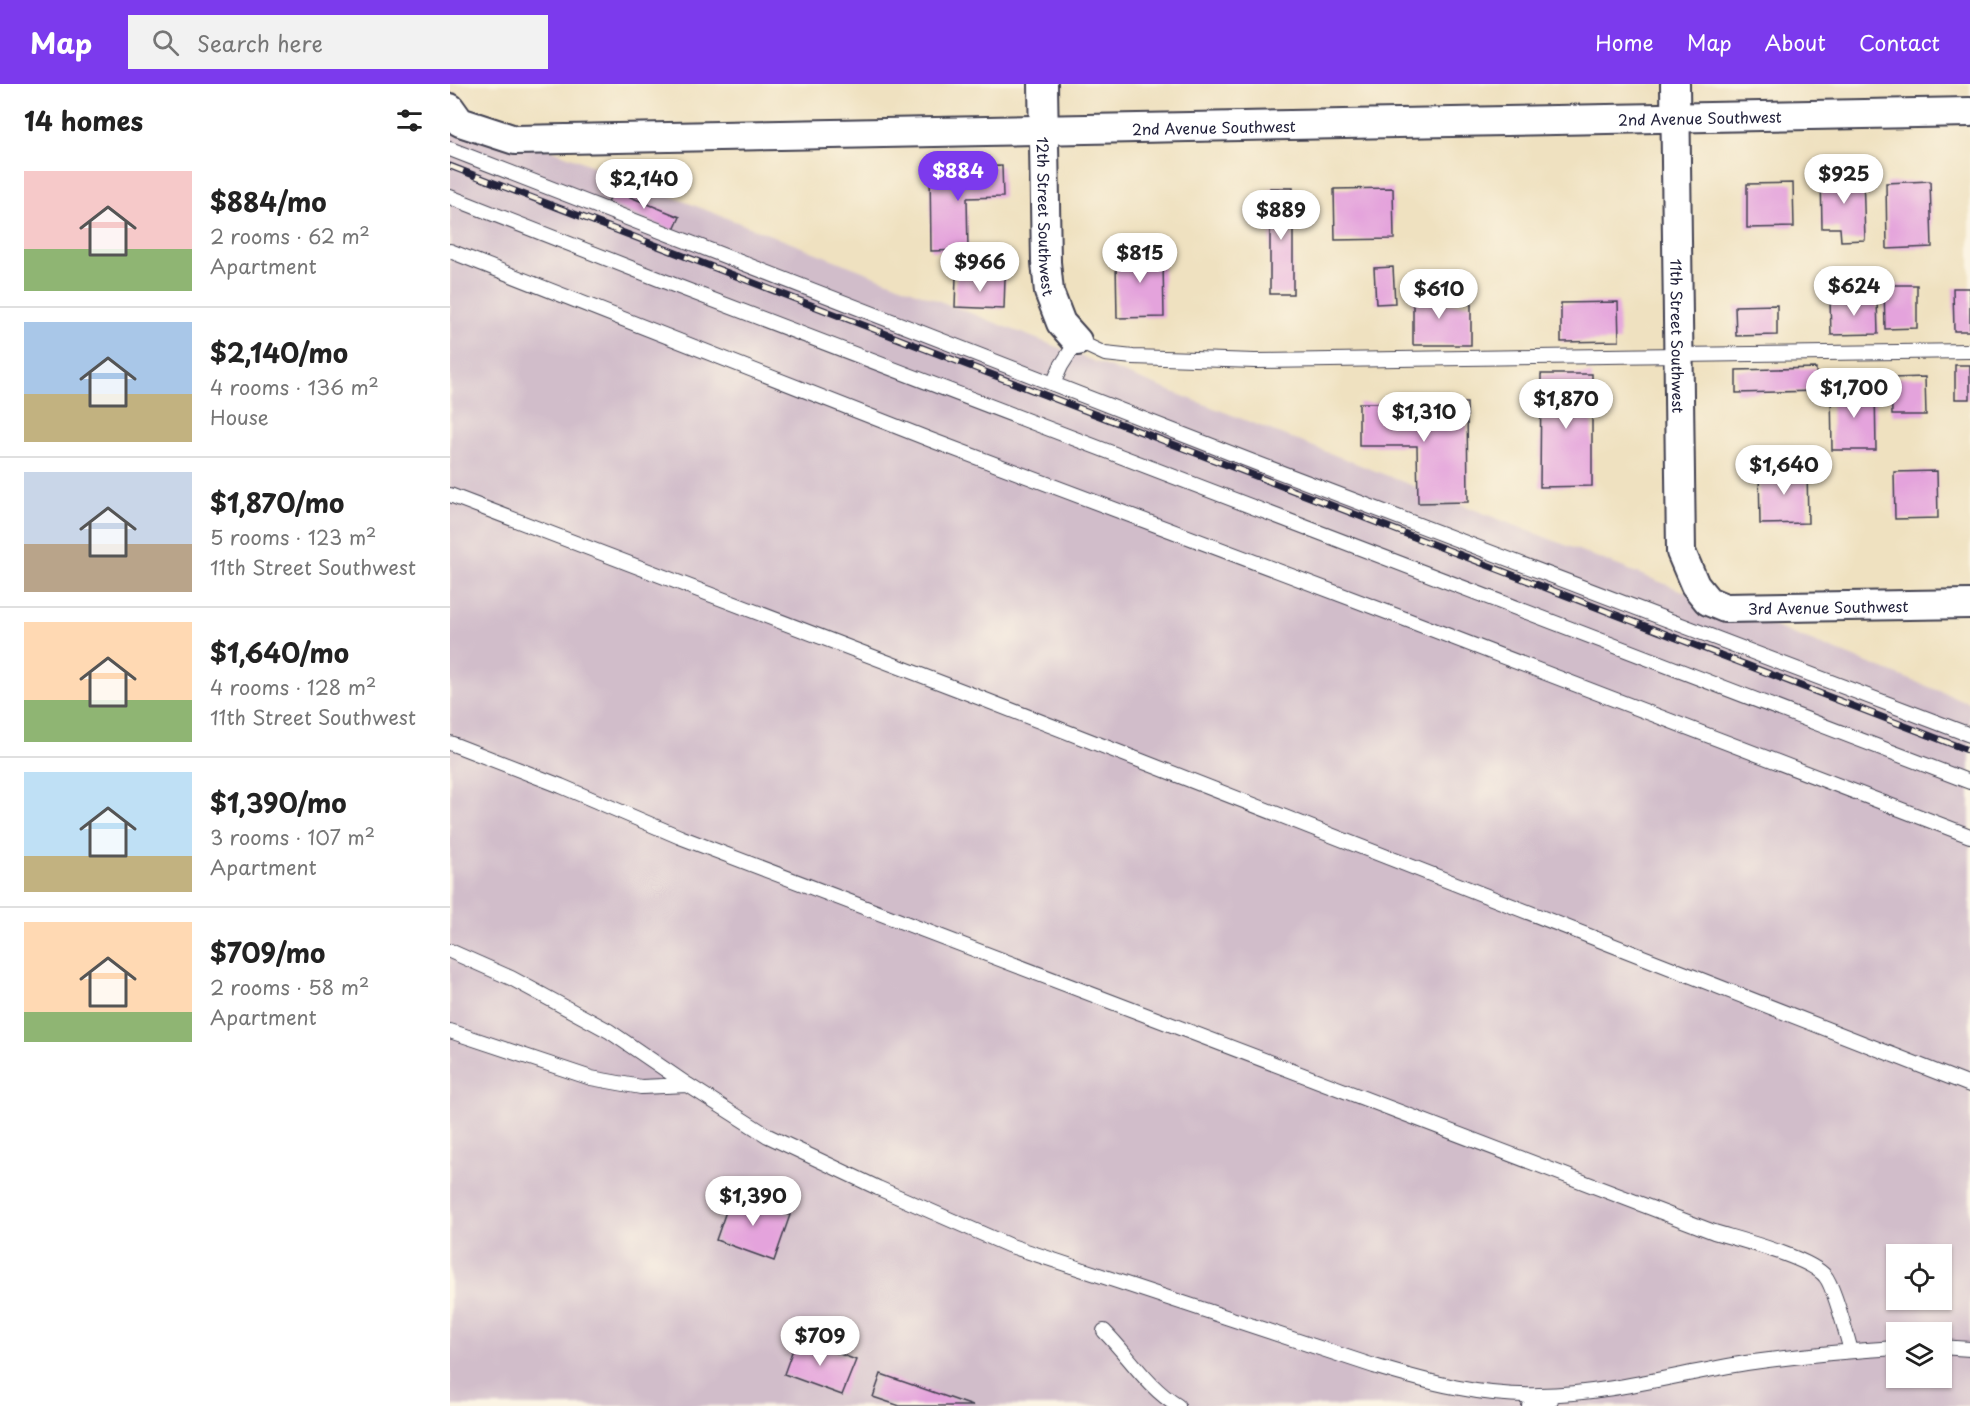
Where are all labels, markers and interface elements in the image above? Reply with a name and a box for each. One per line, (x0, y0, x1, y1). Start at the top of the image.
search box (128, 15, 548, 69)
text: Map (30, 21, 92, 64)
icon: search (149, 26, 182, 59)
text: Search here (197, 26, 323, 59)
text: Home (1595, 26, 1654, 58)
text: Map (1687, 26, 1732, 58)
text: About (1765, 26, 1826, 58)
text: Contact (1859, 26, 1940, 58)
text: 14 homes (24, 101, 143, 140)
icon: filters (393, 104, 426, 137)
street label: 2nd Avenue Southwest (1618, 104, 1782, 130)
street label: 2nd Avenue Southwest (1132, 113, 1296, 140)
street label: 12th Street Southwest (1032, 136, 1061, 299)
pin: $884 (922, 151, 994, 202)
pin: $925 (1808, 154, 1880, 205)
text: $884 (932, 155, 984, 185)
text: $925 (1818, 158, 1870, 188)
pin: $2,140 (595, 159, 693, 210)
text: $2,140 (610, 163, 678, 193)
text: $884/mo (210, 182, 327, 221)
pin: $889 (1245, 190, 1317, 241)
text: $889 (1256, 194, 1306, 224)
icon: home (72, 195, 144, 267)
text: 2 rooms · 62 m² (210, 221, 370, 251)
pin: $815 (1104, 233, 1176, 284)
text: $815 (1116, 237, 1164, 267)
pin: $966 (944, 242, 1016, 293)
text: $966 (954, 246, 1006, 276)
text: Apartment (210, 251, 317, 281)
street label: 11th Street Southwest (1666, 259, 1691, 413)
pin: $624 (1818, 266, 1890, 317)
pin: $610 (1403, 269, 1475, 320)
text: $624 (1828, 270, 1880, 300)
text: $610 (1414, 273, 1464, 303)
text: $2,140/mo (210, 333, 348, 372)
icon: home (72, 346, 144, 418)
pin: $1,700 (1805, 368, 1903, 419)
text: 4 rooms · 136 m² (210, 372, 379, 402)
text: $1,700 (1820, 372, 1888, 402)
pin: $1,870 (1517, 379, 1615, 430)
text: $1,870 (1533, 383, 1599, 413)
pin: $1,310 (1375, 392, 1473, 443)
text: $1,310 (1392, 396, 1456, 426)
text: House (210, 402, 269, 432)
pin: $1,640 (1735, 445, 1833, 496)
text: $1,640 (1749, 449, 1819, 479)
text: $1,870/mo (210, 483, 344, 522)
icon: home (72, 496, 144, 568)
text: 5 rooms · 123 m² (210, 522, 376, 552)
text: 11th Street Southwest (210, 552, 416, 582)
street label: 3rd Avenue Southwest (1748, 594, 1908, 619)
text: $1,640/mo (210, 633, 349, 672)
icon: home (72, 646, 144, 718)
text: 4 rooms · 128 m² (210, 672, 376, 702)
text: 11th Street Southwest (210, 702, 416, 732)
text: $1,390/mo (210, 783, 347, 822)
icon: home (72, 796, 144, 868)
text: 3 rooms · 107 m² (210, 822, 375, 852)
text: Apartment (210, 852, 317, 882)
text: $709/mo (210, 933, 325, 972)
icon: home (72, 946, 144, 1018)
text: 2 rooms · 58 m² (210, 972, 369, 1002)
text: Apartment (210, 1002, 317, 1032)
pin: $1,390 (704, 1176, 802, 1227)
text: $1,390 (719, 1180, 787, 1210)
map controls (1886, 1244, 1952, 1388)
button: locate (1886, 1244, 1952, 1310)
pin: $709 (784, 1316, 856, 1367)
text: $709 (795, 1320, 845, 1350)
button: layers (1886, 1322, 1952, 1388)

